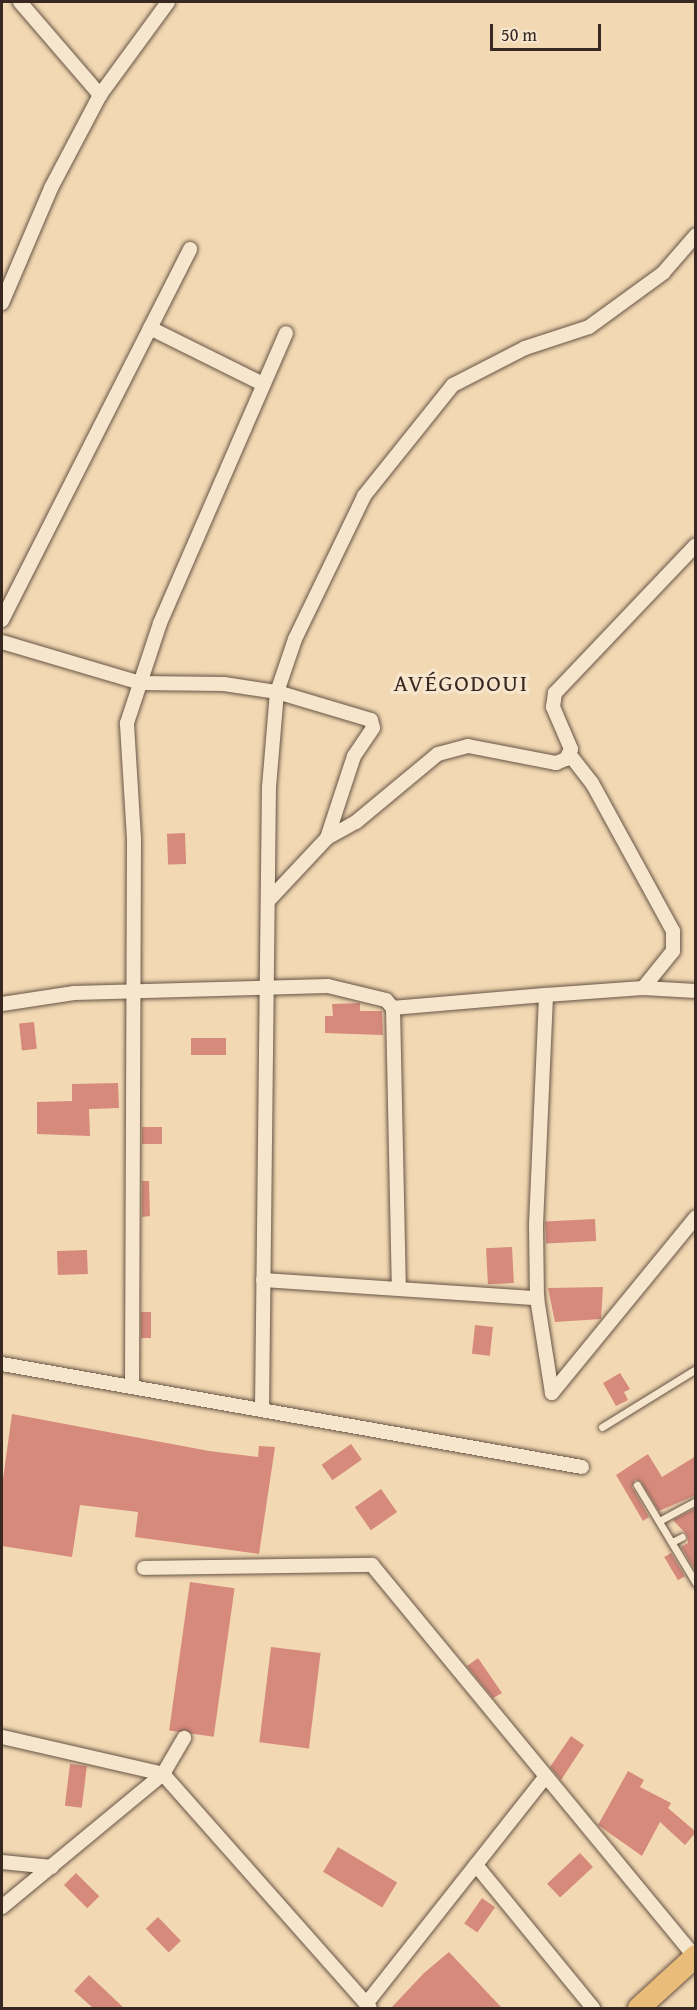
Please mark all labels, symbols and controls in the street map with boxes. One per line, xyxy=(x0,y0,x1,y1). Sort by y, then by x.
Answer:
scale bar xyxy=(493,12,604,50)
text: 50 m xyxy=(501,21,537,48)
district label: AVÉGODOUI xyxy=(393,669,529,697)

